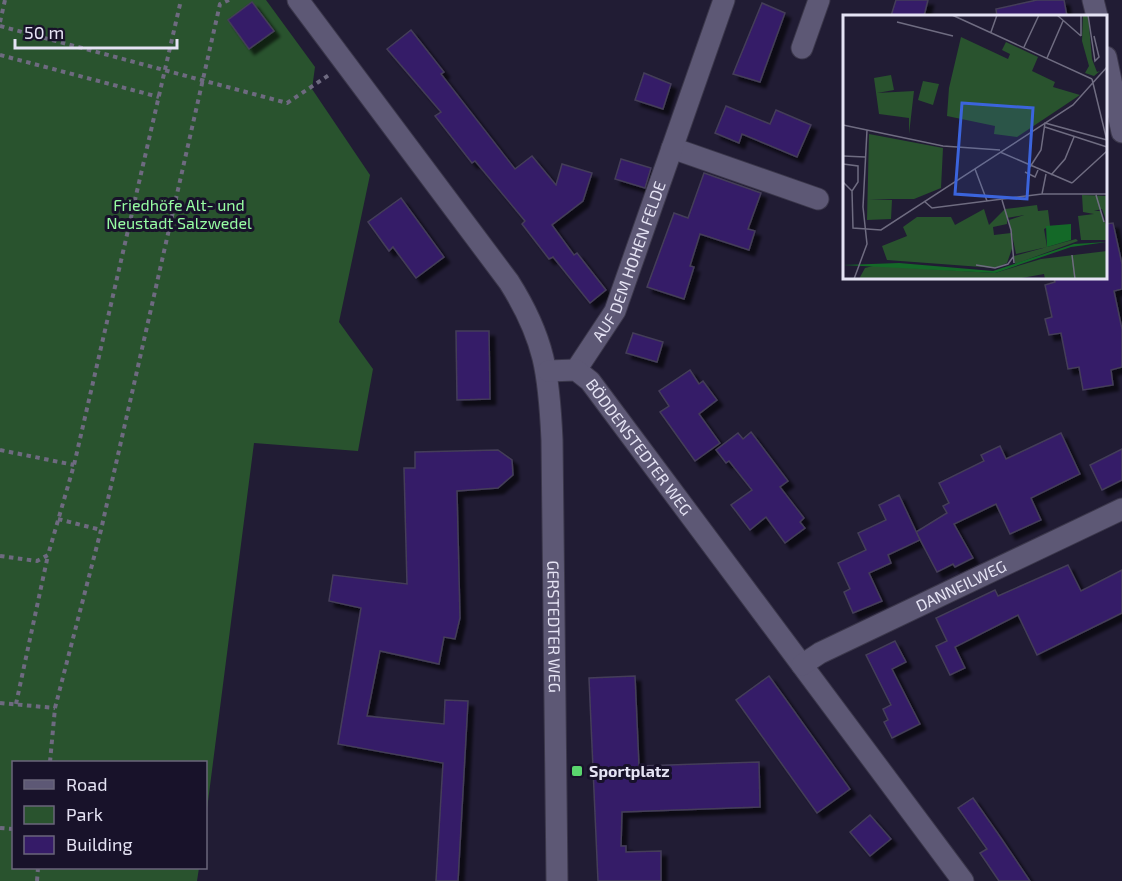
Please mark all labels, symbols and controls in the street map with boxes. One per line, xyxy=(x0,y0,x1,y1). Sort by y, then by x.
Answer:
scale bar xyxy=(15,12,177,50)
inset map xyxy=(843,15,1107,279)
text: 50 m xyxy=(24,21,64,43)
street label: AUF DEM HOHEN FELDE xyxy=(588,179,669,345)
park label: Friedhöfe Alt- und Neustadt Salzwedel xyxy=(106,195,252,232)
street label: BÖDDENSTEDTER WEG xyxy=(582,375,697,519)
street label: DANNEILWEG xyxy=(913,556,1009,615)
street label: GERSTEDTER WEG xyxy=(544,560,565,693)
legend xyxy=(12,761,207,869)
place label: Sportplatz xyxy=(589,761,670,780)
marker: Sportplatz xyxy=(570,764,584,778)
text: Road xyxy=(66,773,107,795)
text: Park xyxy=(66,803,103,825)
text: Building xyxy=(66,833,133,855)

